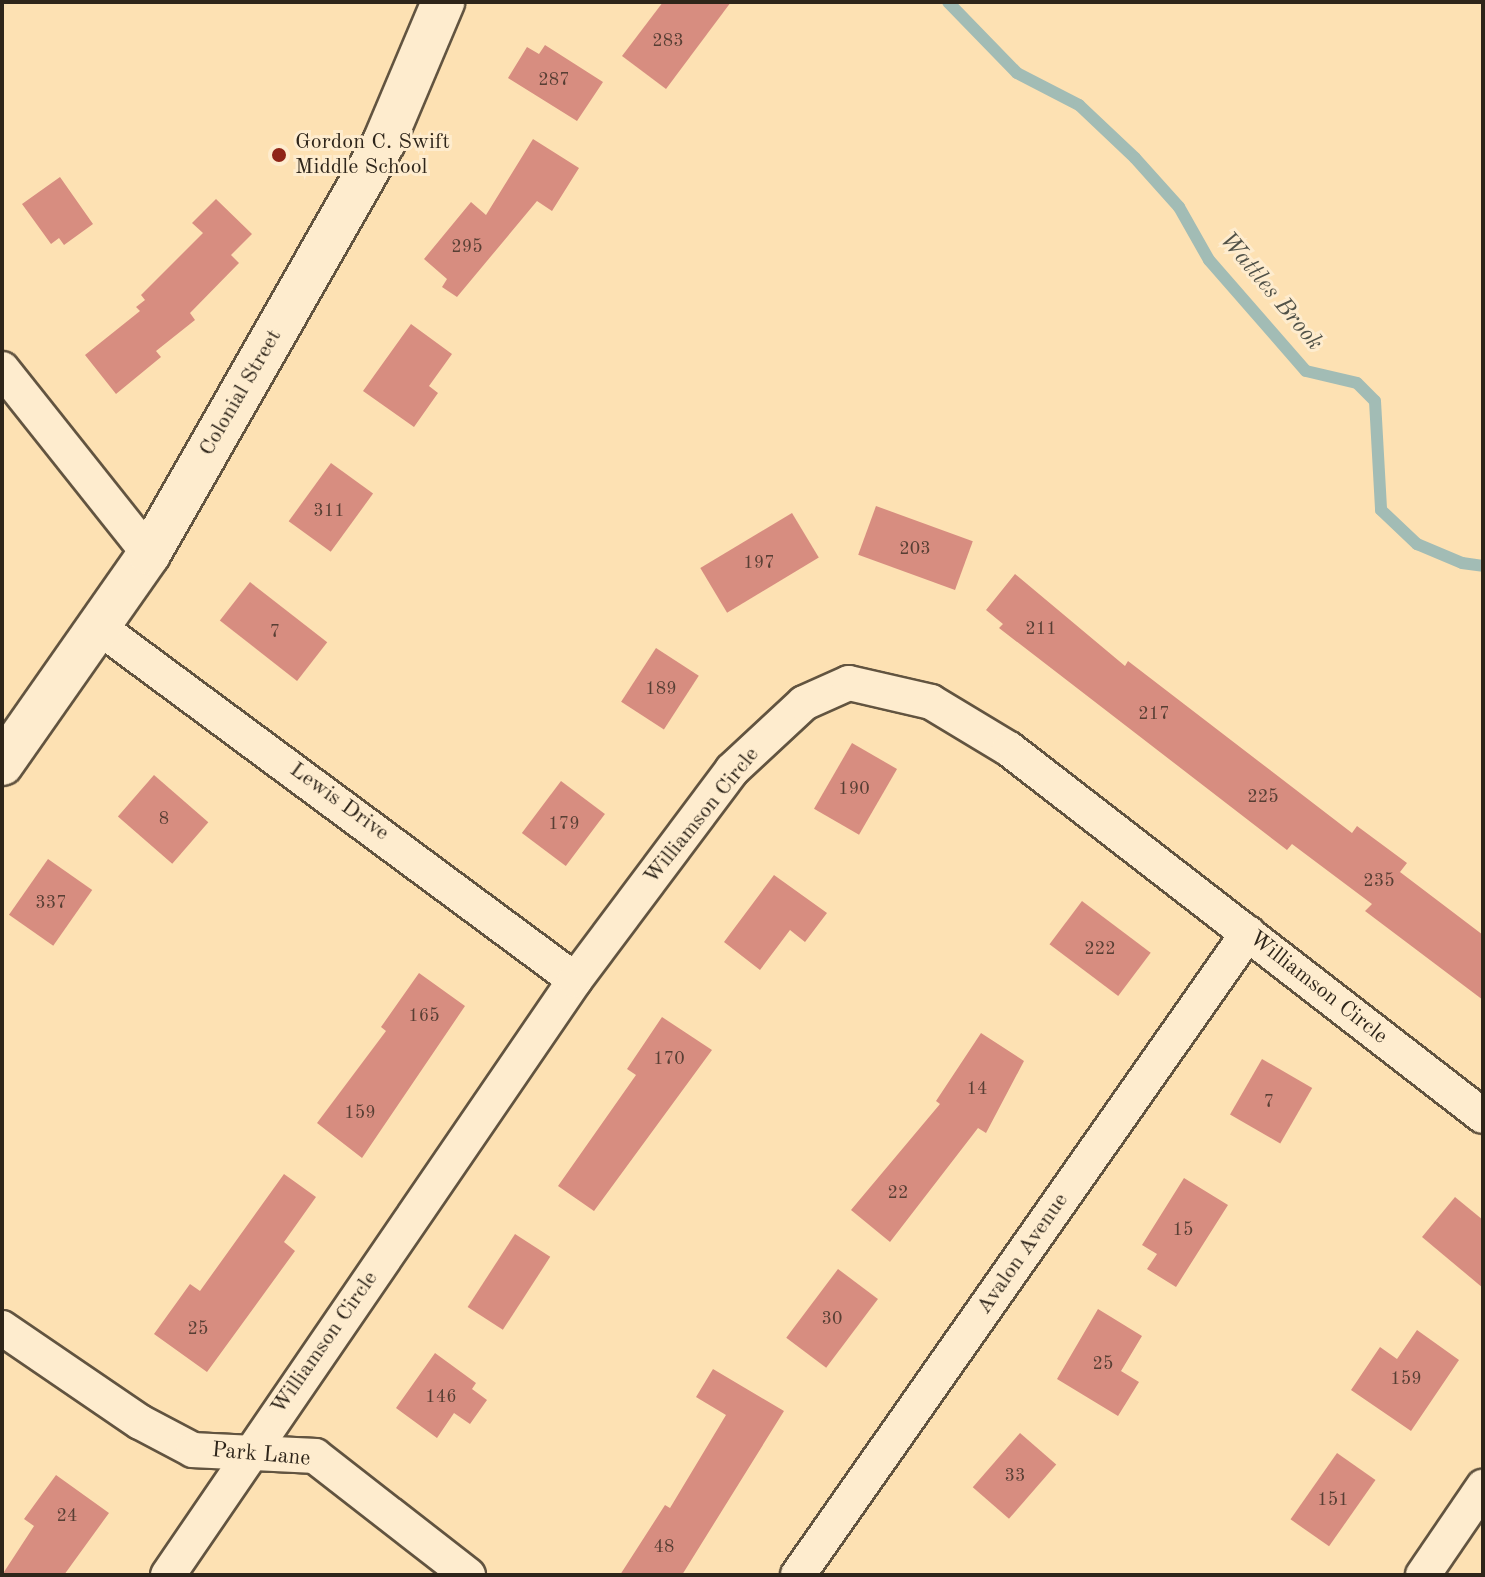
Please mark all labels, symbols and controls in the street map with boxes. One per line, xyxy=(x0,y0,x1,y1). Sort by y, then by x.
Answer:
house number: 283 xyxy=(652,30,684,52)
house number: 287 xyxy=(538,69,570,91)
place label: Gordon C. Swift Middle School xyxy=(295,129,450,180)
marker: Gordon C. Swift Middle School xyxy=(270,146,288,164)
water label: Wattles Brook xyxy=(1212,227,1328,357)
house number: 295 xyxy=(451,236,483,258)
street label: Colonial Street xyxy=(194,325,288,461)
house number: 311 xyxy=(313,500,345,522)
house number: 203 xyxy=(899,538,931,560)
house number: 197 xyxy=(743,552,775,574)
house number: 211 xyxy=(1025,618,1057,640)
house number: 7 xyxy=(270,621,280,643)
house number: 189 xyxy=(645,678,677,700)
house number: 217 xyxy=(1138,703,1170,725)
street label: Williamson Circle xyxy=(639,742,765,890)
street label: Lewis Drive xyxy=(284,757,394,847)
house number: 190 xyxy=(838,778,870,800)
house number: 225 xyxy=(1247,786,1279,808)
house number: 8 xyxy=(159,808,169,830)
house number: 179 xyxy=(548,813,580,835)
house number: 235 xyxy=(1363,870,1395,892)
house number: 337 xyxy=(35,892,67,914)
street label: Williamson Circle xyxy=(1243,926,1393,1050)
house number: 222 xyxy=(1084,938,1116,960)
house number: 165 xyxy=(408,1005,440,1027)
house number: 170 xyxy=(653,1048,685,1070)
house number: 14 xyxy=(967,1078,987,1100)
house number: 7 xyxy=(1264,1091,1274,1113)
house number: 159 xyxy=(344,1102,376,1124)
house number: 22 xyxy=(888,1182,908,1204)
street label: Avalon Avenue xyxy=(971,1188,1075,1320)
house number: 15 xyxy=(1173,1219,1193,1241)
street label: Williamson Circle xyxy=(266,1266,384,1420)
house number: 30 xyxy=(822,1308,842,1330)
house number: 25 xyxy=(188,1318,208,1340)
house number: 25 xyxy=(1093,1353,1113,1375)
house number: 159 xyxy=(1390,1368,1422,1390)
house number: 146 xyxy=(425,1386,457,1408)
street label: Park Lane xyxy=(210,1438,312,1472)
house number: 33 xyxy=(1005,1465,1025,1487)
house number: 151 xyxy=(1317,1489,1349,1511)
house number: 24 xyxy=(57,1505,77,1527)
house number: 48 xyxy=(654,1536,674,1558)

